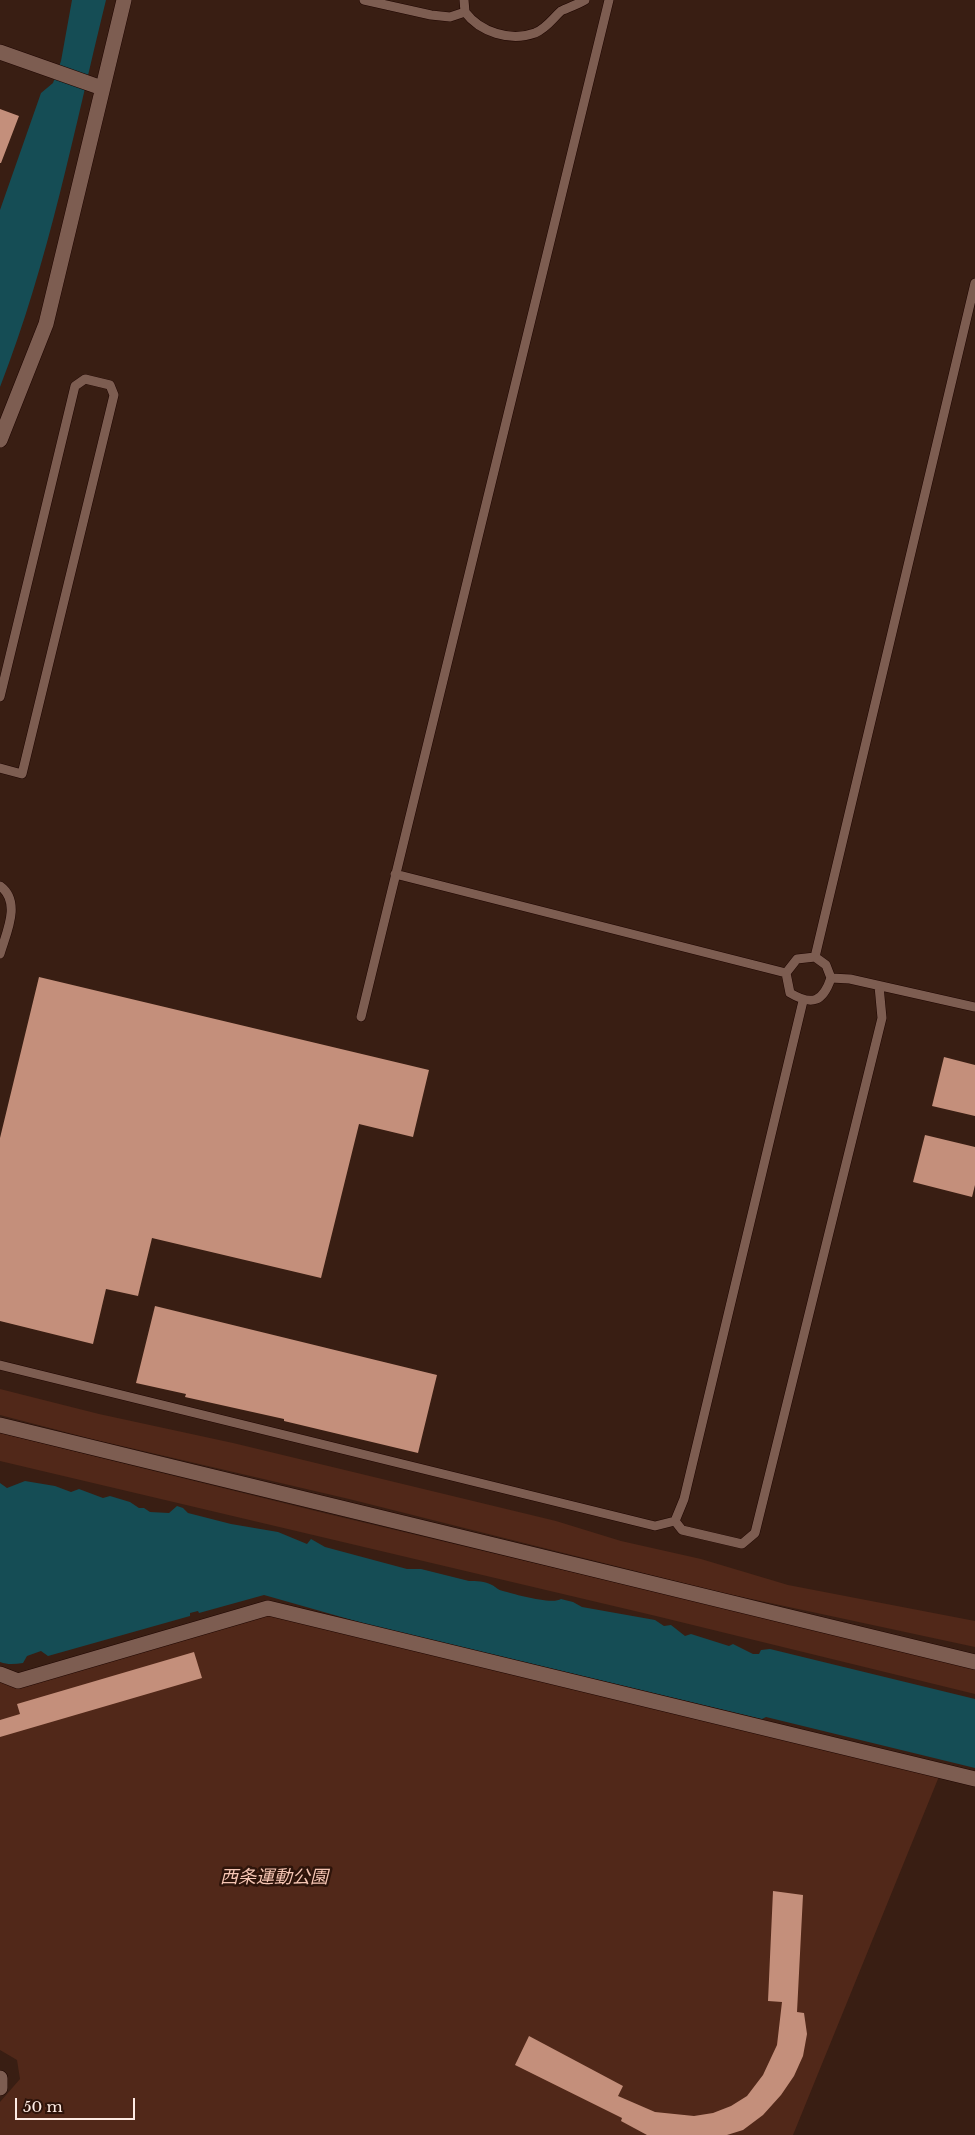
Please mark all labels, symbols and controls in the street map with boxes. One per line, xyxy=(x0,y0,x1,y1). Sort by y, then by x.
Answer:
park label: 西条運動公園 xyxy=(220,1867,328,1889)
scale bar xyxy=(18,2088,138,2120)
text: 50 m xyxy=(23,2097,63,2116)

